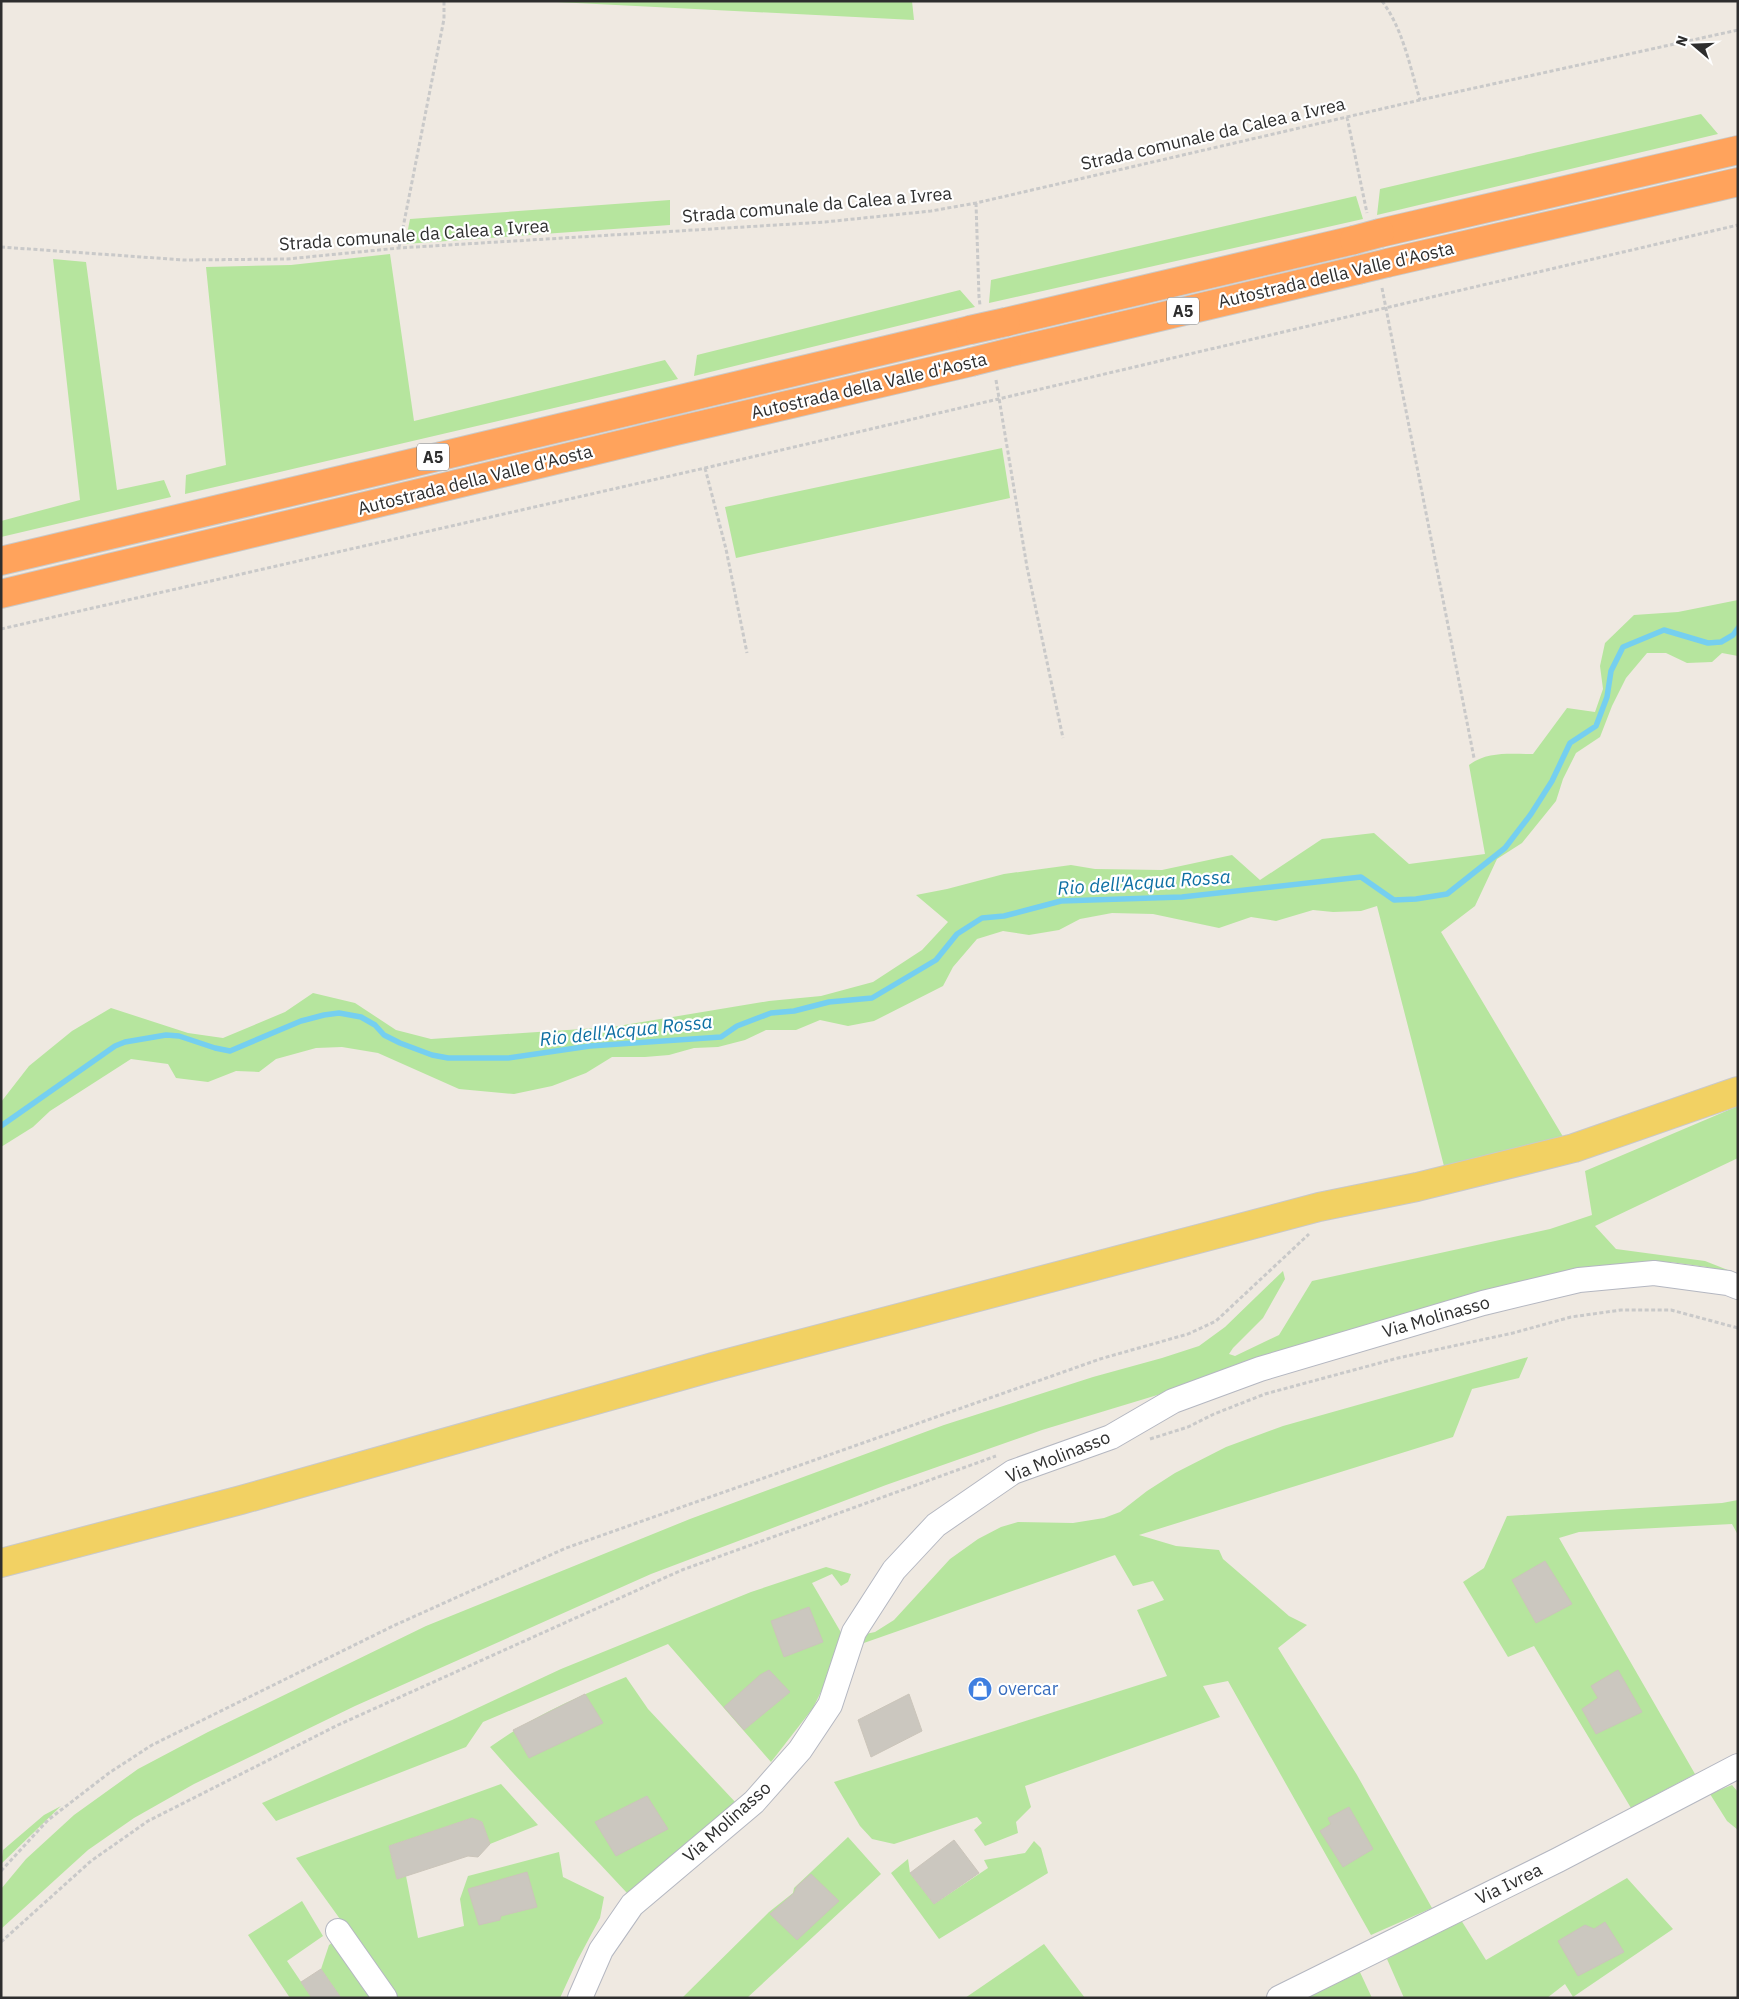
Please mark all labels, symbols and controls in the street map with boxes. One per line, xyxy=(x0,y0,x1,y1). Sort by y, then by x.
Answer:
north arrow xyxy=(1669,20,1719,70)
text: N xyxy=(1672,33,1692,48)
street label: Strada comunale da Calea a Ivrea xyxy=(1078,92,1348,175)
street label: Strada comunale da Calea a Ivrea xyxy=(681,181,953,228)
street label: Strada comunale da Calea a Ivrea xyxy=(278,214,550,255)
street label: Autostrada della Valle d'Aosta xyxy=(1216,236,1456,313)
road number: A5 xyxy=(1167,298,1199,324)
street label: Autostrada della Valle d'Aosta xyxy=(749,347,989,424)
street label: Autostrada della Valle d'Aosta xyxy=(355,439,595,520)
road number: A5 xyxy=(417,444,449,471)
water label: Rio dell'Acqua Rossa xyxy=(1056,864,1232,900)
water label: Rio dell'Acqua Rossa xyxy=(538,1009,714,1051)
street label: Via Molinasso xyxy=(1379,1290,1492,1343)
street label: Via Molinasso xyxy=(1002,1425,1113,1488)
shop icon: overcar xyxy=(967,1676,993,1702)
place label: overcar xyxy=(998,1677,1059,1700)
street label: Via Molinasso xyxy=(678,1776,776,1867)
street label: Via Ivrea xyxy=(1472,1857,1546,1910)

